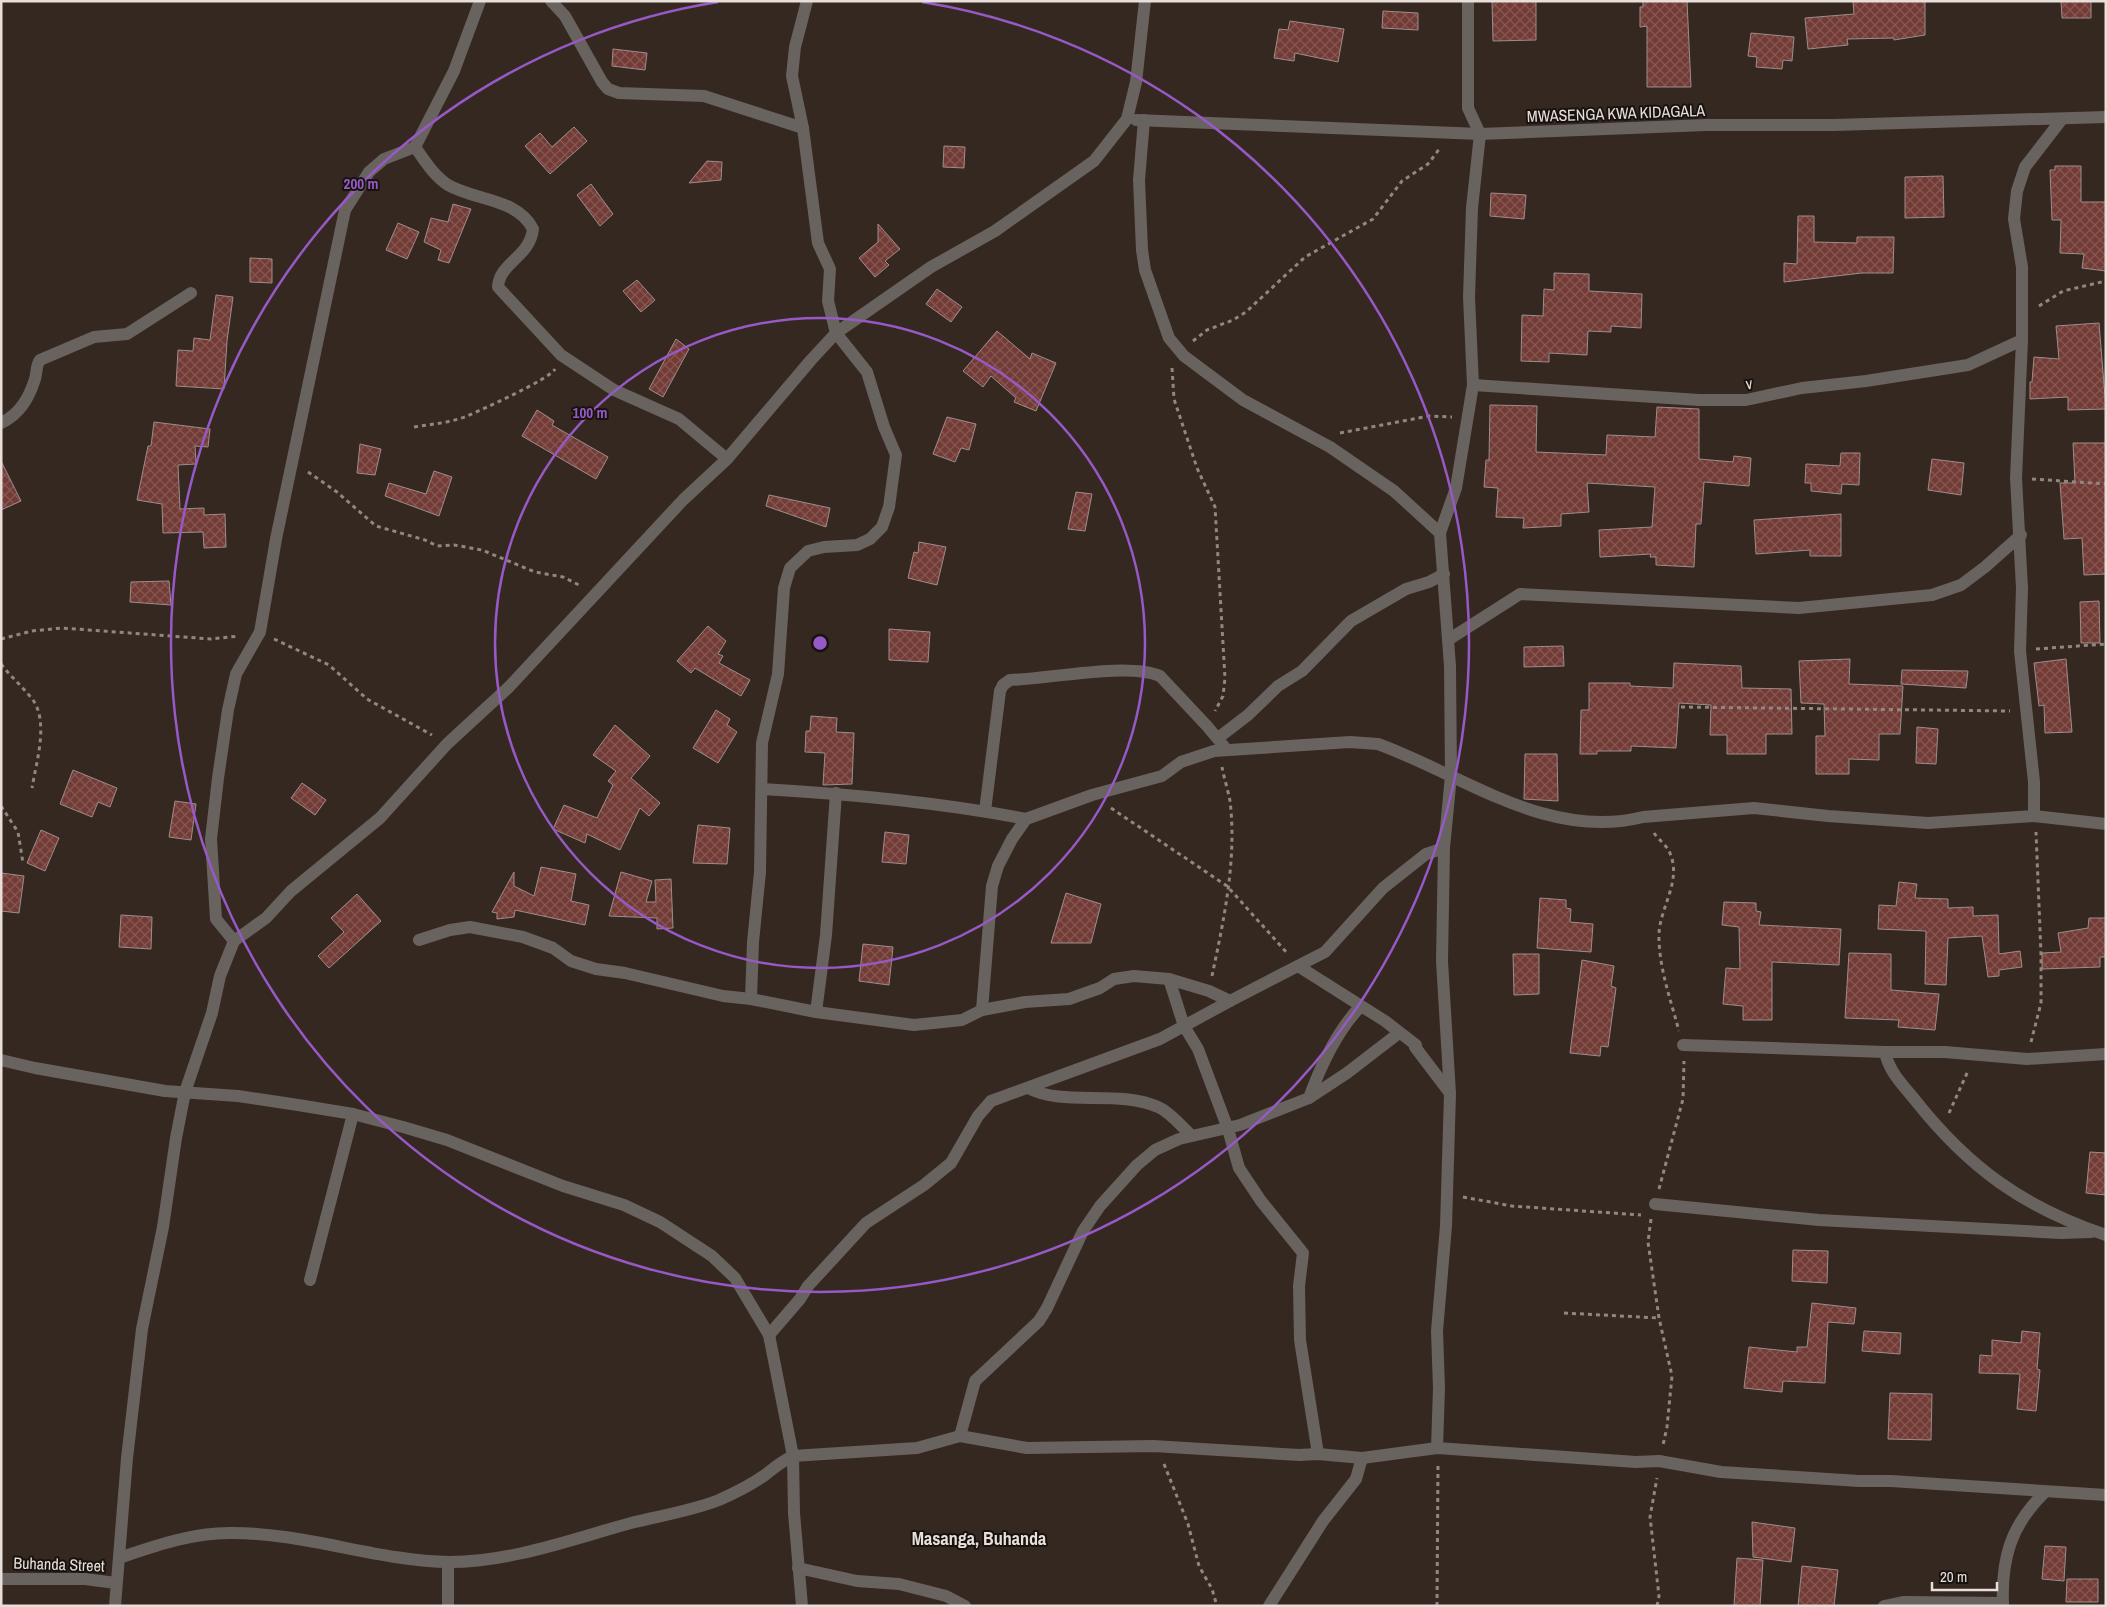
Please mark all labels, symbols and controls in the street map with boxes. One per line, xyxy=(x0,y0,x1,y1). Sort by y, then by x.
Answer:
street label: MWASENGA KWA KIDAGALA xyxy=(1526,99,1706,127)
text: 200 m xyxy=(344,173,378,194)
street label: v xyxy=(1744,372,1754,394)
text: 100 m xyxy=(573,402,607,423)
centre of rings xyxy=(811,634,829,652)
district label: Masanga, Buhanda xyxy=(912,1526,1047,1551)
street label: Buhanda Street xyxy=(13,1551,105,1577)
scale bar xyxy=(1932,1560,1997,1592)
text: 20 m xyxy=(1940,1566,1967,1587)

